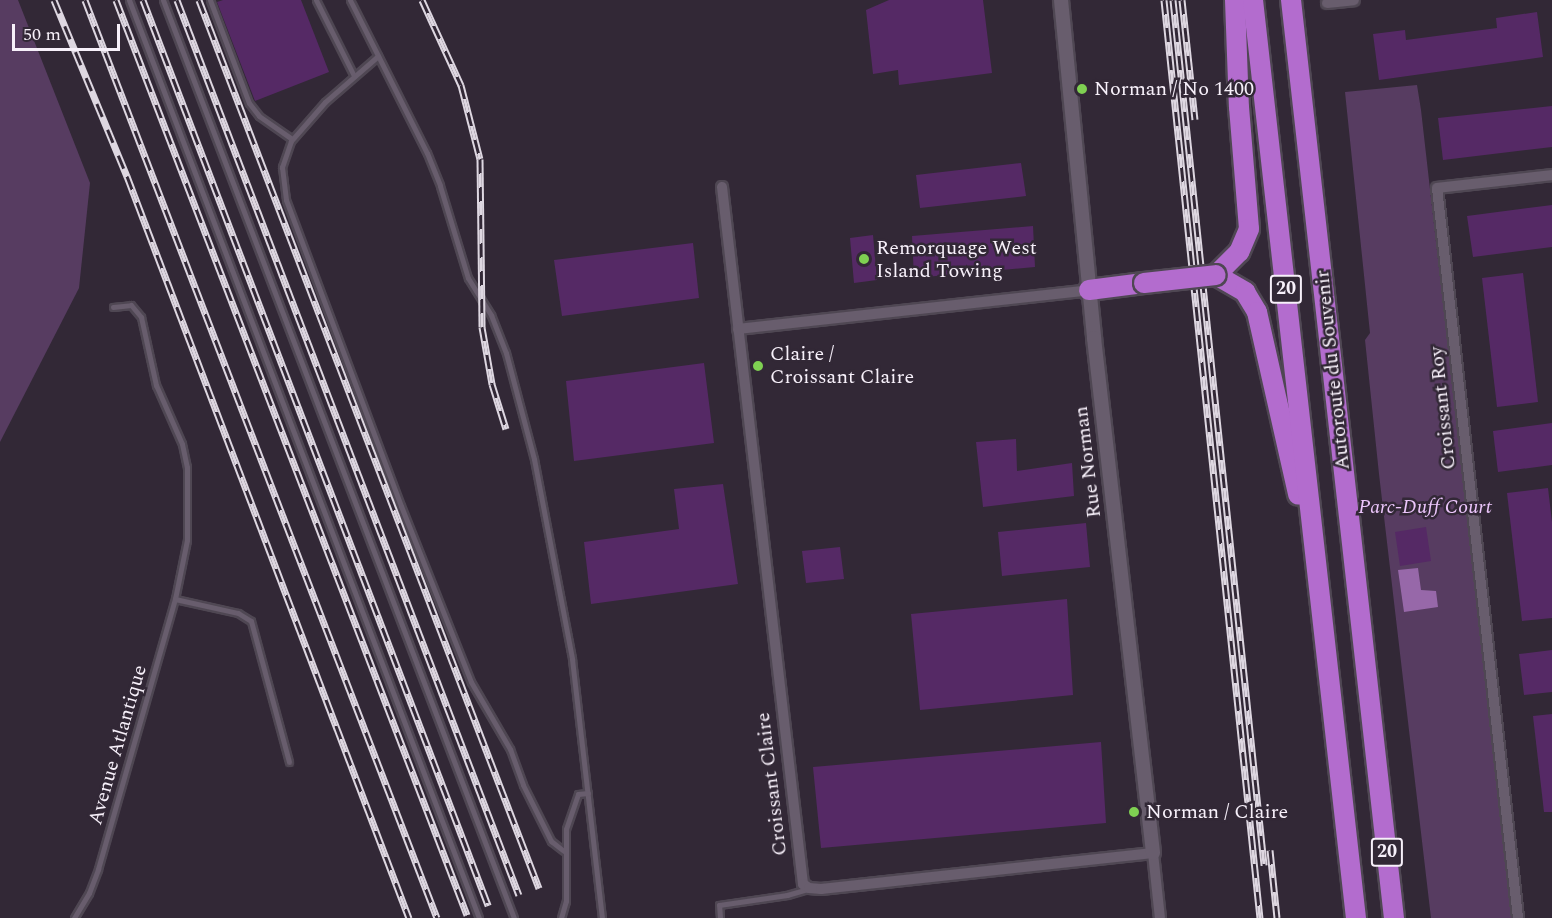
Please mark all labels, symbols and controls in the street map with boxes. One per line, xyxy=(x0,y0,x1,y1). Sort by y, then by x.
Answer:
scale bar xyxy=(15,12,123,50)
text: 50 m xyxy=(23,21,61,48)
place label: Norman / No 1400 xyxy=(1094,77,1254,101)
marker: Norman / No 1400 xyxy=(1075,82,1089,96)
place label: Remorquage West Island Towing xyxy=(876,236,1037,283)
marker: Remorquage West Island Towing xyxy=(857,252,871,266)
street label: Autoroute du Souvenir xyxy=(1311,269,1355,471)
road number: 20 xyxy=(1270,274,1302,304)
place label: Claire / Croissant Claire xyxy=(770,342,914,389)
street label: Croissant Roy xyxy=(1425,345,1461,471)
marker: Claire / Croissant Claire xyxy=(751,359,765,373)
street label: Rue Norman xyxy=(1069,405,1107,519)
park label: Parc-Duff Court xyxy=(1358,495,1492,519)
street label: Avenue Atlantique xyxy=(84,662,152,828)
street label: Croissant Claire xyxy=(751,711,793,857)
place label: Norman / Claire xyxy=(1146,800,1288,824)
marker: Norman / Claire xyxy=(1127,805,1141,819)
road number: 20 xyxy=(1370,837,1404,867)

